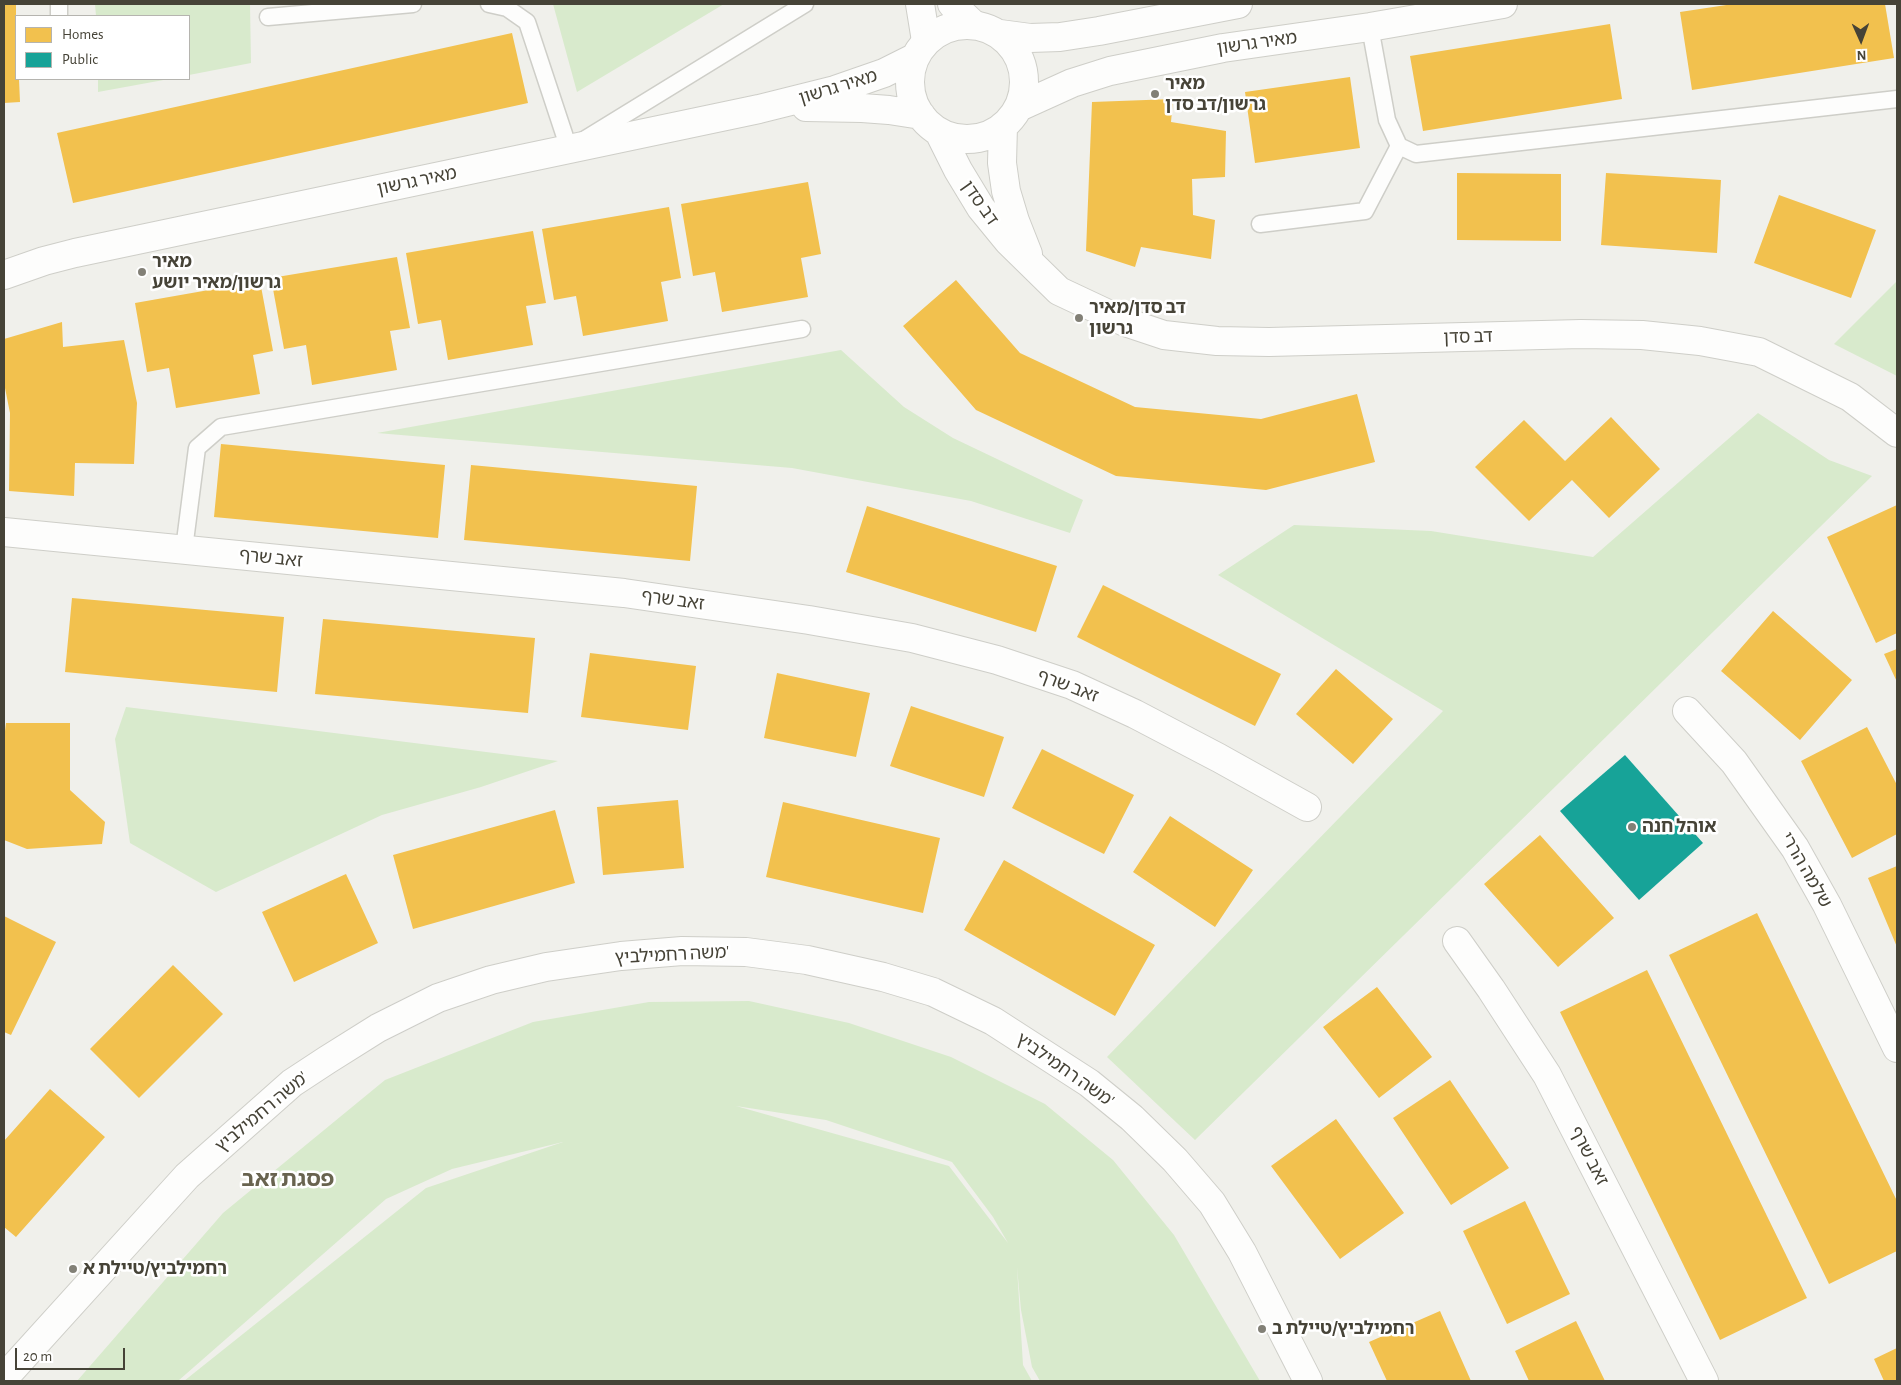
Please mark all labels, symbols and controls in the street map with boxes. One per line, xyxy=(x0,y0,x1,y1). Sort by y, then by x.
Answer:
legend xyxy=(15,15,190,80)
north arrow xyxy=(1836,15,1886,65)
text: Homes xyxy=(62,27,104,42)
street label: מאיר גרשון xyxy=(1215,27,1299,59)
text: N xyxy=(1856,48,1867,62)
text: Public xyxy=(62,52,98,67)
street label: מאיר גרשון xyxy=(796,65,880,109)
place label: מאיר גרשון/דב סדן xyxy=(1165,73,1266,116)
marker: מאיר גרשון/דב סדן xyxy=(1149,88,1161,100)
street label: מאיר גרשון xyxy=(375,162,459,200)
street label: דב סדן xyxy=(957,177,1003,229)
place label: מאיר גרשון/מאיר יושע xyxy=(152,251,281,294)
marker: מאיר גרשון/מאיר יושע xyxy=(136,266,148,278)
place label: דב סדן/מאיר גרשון xyxy=(1089,297,1186,340)
marker: דב סדן/מאיר גרשון xyxy=(1073,312,1085,324)
street label: דב סדן xyxy=(1443,325,1493,349)
street label: זאב שרף xyxy=(238,544,304,572)
street label: זאב שרף xyxy=(640,585,706,615)
street label: זאב שרף xyxy=(1034,665,1102,707)
place label: אוהל חנה xyxy=(1642,816,1716,838)
marker: אוהל חנה xyxy=(1626,821,1638,833)
street label: שלמה הררי xyxy=(1776,828,1836,912)
street label: משה רחמילביץ' xyxy=(614,941,730,969)
street label: משה רחמילביץ' xyxy=(1012,1028,1118,1112)
street label: משה רחמילביץ' xyxy=(211,1067,313,1157)
street label: זאב שרף xyxy=(1565,1123,1613,1189)
district label: פסגת זאב xyxy=(242,1166,334,1192)
place label: רחמילביץ/טיילת א xyxy=(83,1258,227,1280)
marker: רחמילביץ/טיילת א xyxy=(67,1263,79,1275)
place label: רחמילביץ/טיילת ב xyxy=(1272,1318,1415,1340)
marker: רחמילביץ/טיילת ב xyxy=(1256,1323,1268,1335)
scale bar xyxy=(18,1338,128,1370)
text: 20 m xyxy=(23,1349,52,1364)

